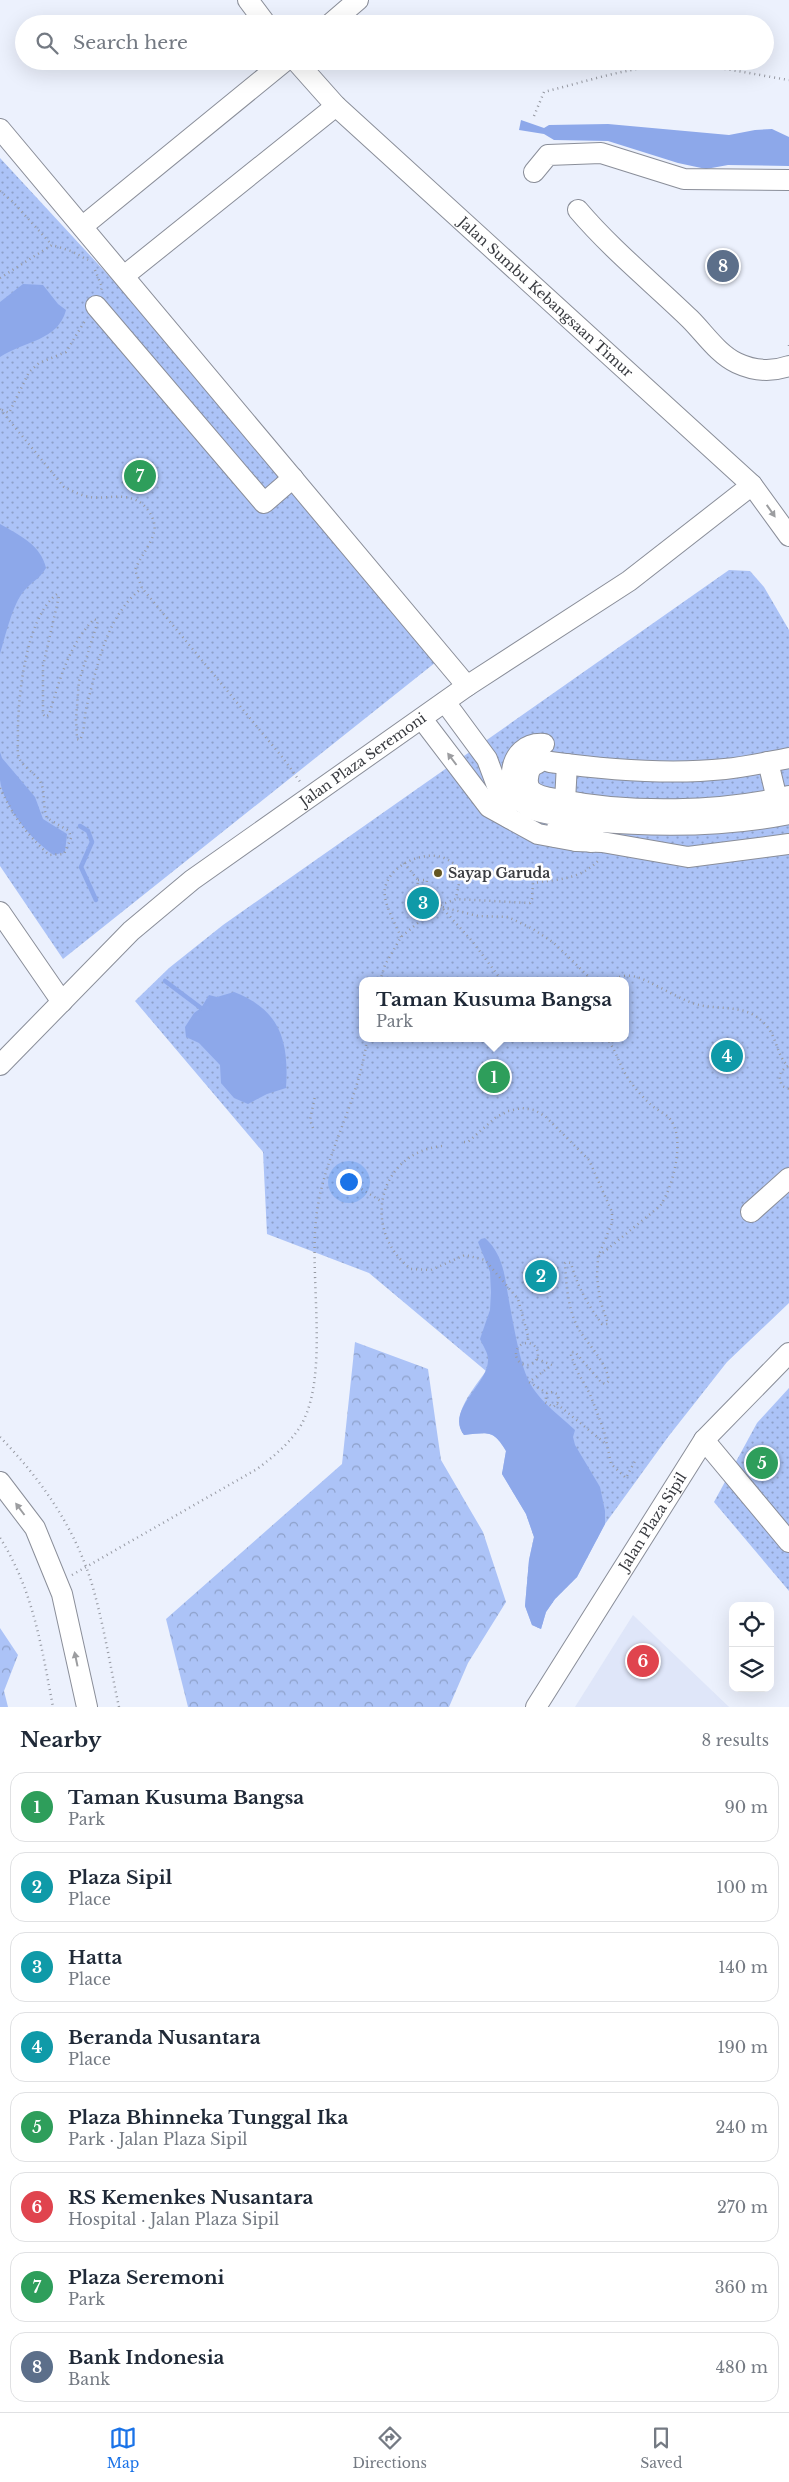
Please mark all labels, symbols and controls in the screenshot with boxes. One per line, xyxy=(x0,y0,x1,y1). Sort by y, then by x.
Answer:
search box xyxy=(15,15,774,70)
icon: search xyxy=(33,29,61,57)
text: Search here xyxy=(73,31,188,54)
street label: Jalan Sumbu Kebangsaan Timur xyxy=(453,212,637,382)
pin: 8 xyxy=(707,247,739,285)
pin: 7 xyxy=(124,457,156,495)
one-way arrow xyxy=(766,504,776,517)
street label: Jalan Plaza Seremoni xyxy=(295,709,430,811)
one-way arrow xyxy=(447,752,457,766)
place label: Sayap Garuda xyxy=(448,864,550,882)
marker: Sayap Garuda xyxy=(432,867,444,879)
pin: 3 xyxy=(407,884,439,922)
popup xyxy=(359,977,629,1042)
text: Taman Kusuma Bangsa xyxy=(376,988,612,1011)
text: Park xyxy=(376,1011,413,1031)
pin: 4 xyxy=(711,1037,743,1075)
pin: 1 xyxy=(478,1058,510,1096)
your location xyxy=(336,1169,362,1195)
pin: 2 xyxy=(525,1257,557,1295)
pin: 5 xyxy=(746,1444,778,1482)
street label: Jalan Plaza Sipil xyxy=(614,1469,691,1576)
one-way arrow xyxy=(15,1503,26,1516)
map controls xyxy=(729,1602,774,1692)
button: locate xyxy=(729,1602,774,1647)
pin: 6 xyxy=(627,1642,659,1680)
button: layers xyxy=(729,1647,774,1692)
one-way arrow xyxy=(72,1651,80,1667)
text: Nearby xyxy=(20,1727,101,1753)
text: 8 results xyxy=(702,1730,769,1750)
text: Taman Kusuma Bangsa xyxy=(68,1786,304,1809)
text: 1 xyxy=(34,1797,40,1817)
text: 90 m xyxy=(725,1797,768,1817)
text: Park xyxy=(68,1809,105,1829)
text: Plaza Sipil xyxy=(68,1866,172,1889)
text: 2 xyxy=(32,1877,42,1897)
text: 100 m xyxy=(716,1877,768,1897)
text: Place xyxy=(68,1889,111,1909)
text: Hatta xyxy=(68,1946,122,1969)
text: 3 xyxy=(32,1957,42,1977)
text: 140 m xyxy=(718,1957,768,1977)
text: Place xyxy=(68,1969,111,1989)
text: Beranda Nusantara xyxy=(68,2026,261,2049)
text: 4 xyxy=(32,2037,42,2057)
text: 190 m xyxy=(717,2037,768,2057)
text: Place xyxy=(68,2049,111,2069)
text: Plaza Bhinneka Tunggal Ika xyxy=(68,2106,348,2129)
text: 5 xyxy=(32,2117,42,2137)
text: 240 m xyxy=(716,2117,768,2137)
text: Park · Jalan Plaza Sipil xyxy=(68,2129,248,2149)
text: RS Kemenkes Nusantara xyxy=(68,2186,314,2209)
text: 6 xyxy=(32,2197,42,2217)
text: 270 m xyxy=(717,2197,768,2217)
text: Hospital · Jalan Plaza Sipil xyxy=(68,2209,279,2229)
text: Plaza Seremoni xyxy=(68,2266,224,2289)
text: 7 xyxy=(33,2277,41,2297)
text: 360 m xyxy=(715,2277,768,2297)
text: Park xyxy=(68,2289,105,2309)
text: Bank Indonesia xyxy=(68,2346,225,2369)
text: 8 xyxy=(32,2357,42,2377)
text: 480 m xyxy=(716,2357,768,2377)
text: Bank xyxy=(68,2369,110,2389)
tab: Map xyxy=(107,2424,139,2472)
tab: Directions xyxy=(352,2424,427,2472)
tab: Saved xyxy=(640,2424,682,2472)

